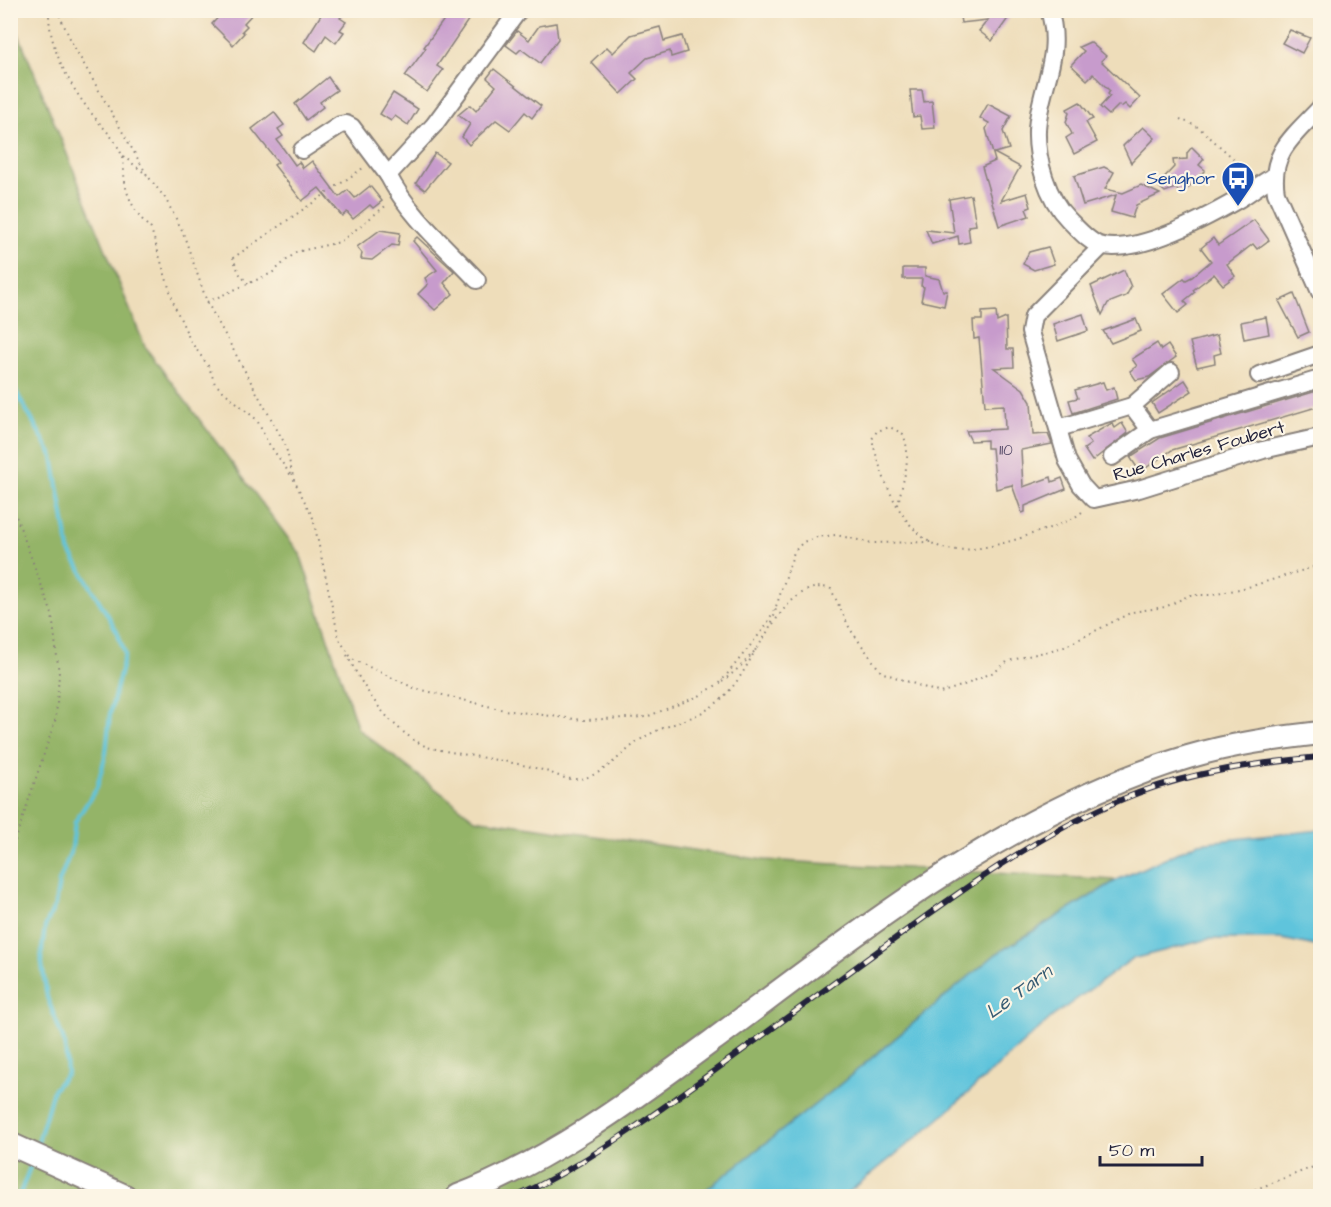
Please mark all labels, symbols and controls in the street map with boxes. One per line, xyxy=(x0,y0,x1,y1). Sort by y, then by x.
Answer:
bus stop icon: Senghor xyxy=(1220,160,1256,207)
place label: Senghor xyxy=(1146,166,1215,192)
street label: Rue Charles Foubert xyxy=(1110,414,1288,487)
house number: 110 xyxy=(999,440,1013,461)
water label: Le Tarn xyxy=(980,957,1060,1026)
scale bar xyxy=(1100,1129,1202,1167)
text: 50 m xyxy=(1109,1138,1154,1163)

